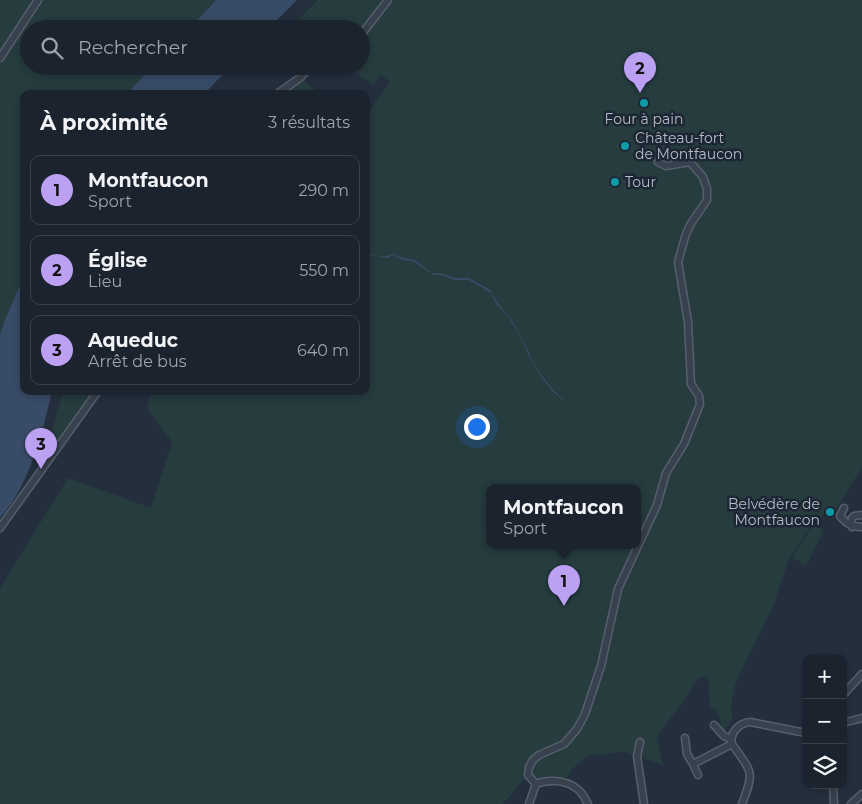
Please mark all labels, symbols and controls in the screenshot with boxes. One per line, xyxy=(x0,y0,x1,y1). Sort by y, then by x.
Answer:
search box xyxy=(20,20,370,75)
icon: search xyxy=(38,34,66,62)
text: Rechercher xyxy=(78,36,188,59)
pin: 2 xyxy=(624,52,656,93)
marker: Four à pain xyxy=(638,97,650,109)
text: À proximité xyxy=(40,110,168,135)
place label: Four à pain xyxy=(605,110,683,128)
text: 3 résultats xyxy=(268,113,350,132)
place label: Château-fort de Montfaucon xyxy=(635,129,742,163)
marker: Château-fort de Montfaucon xyxy=(619,140,631,152)
text: Montfaucon xyxy=(88,169,209,192)
place label: Tour xyxy=(625,173,656,191)
marker: Tour xyxy=(609,176,621,188)
text: 1 xyxy=(54,181,60,200)
text: 290 m xyxy=(298,181,349,200)
text: Sport xyxy=(88,192,132,211)
text: Église xyxy=(88,249,148,272)
text: 2 xyxy=(52,261,62,280)
text: 550 m xyxy=(299,261,349,280)
text: Lieu xyxy=(88,272,122,291)
text: Aqueduc xyxy=(88,329,178,352)
text: 3 xyxy=(52,341,62,360)
text: 640 m xyxy=(297,341,349,360)
text: Arrêt de bus xyxy=(88,352,186,371)
your location xyxy=(464,414,490,440)
pin: 3 xyxy=(25,428,57,469)
popup xyxy=(486,484,641,549)
place label: Belvédère de Montfaucon xyxy=(728,495,820,529)
text: Montfaucon xyxy=(503,496,624,519)
marker: Belvédère de Montfaucon xyxy=(824,506,836,518)
text: Sport xyxy=(503,519,547,538)
pin: 1 xyxy=(548,565,580,606)
map controls xyxy=(802,654,847,789)
button: + xyxy=(802,654,847,699)
button: − xyxy=(802,699,847,744)
button: layers xyxy=(802,744,847,789)

